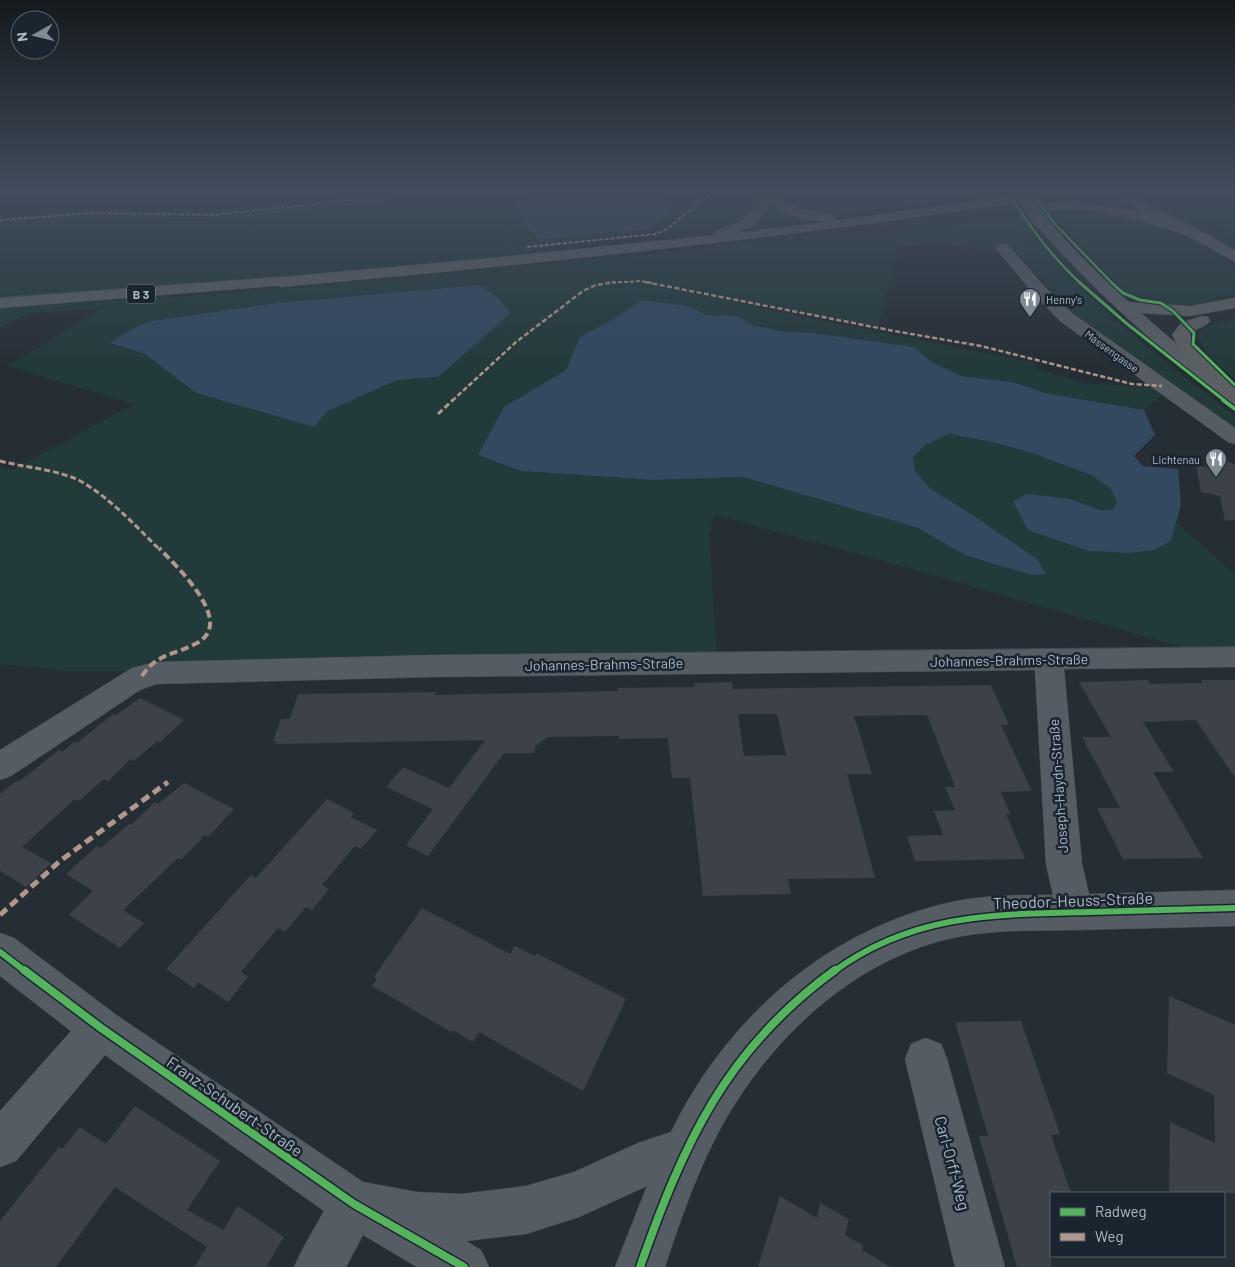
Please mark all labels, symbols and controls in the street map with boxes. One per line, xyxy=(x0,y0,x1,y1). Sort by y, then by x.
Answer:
north arrow xyxy=(10,10,60,60)
text: N xyxy=(13,31,31,43)
road number: B 3 xyxy=(127,284,155,304)
restaurant icon: Henny's xyxy=(1018,287,1042,318)
place label: Henny's xyxy=(1046,293,1082,306)
street label: Massengasse xyxy=(1082,327,1142,375)
restaurant icon: Lichtenau xyxy=(1204,447,1228,478)
place label: Lichtenau xyxy=(1152,453,1200,466)
street label: Johannes-Brahms-Straße xyxy=(930,650,1088,670)
street label: Johannes-Brahms-Straße xyxy=(525,654,683,674)
street label: Joseph-Haydn-Straße xyxy=(1045,718,1071,854)
street label: Theodor-Heuss-Straße xyxy=(993,888,1153,912)
street label: Franz-Schubert-Straße xyxy=(163,1052,307,1160)
street label: Carl-Orff-Weg xyxy=(931,1114,975,1212)
legend xyxy=(1050,1192,1225,1257)
text: Radweg xyxy=(1095,1202,1147,1220)
text: Weg xyxy=(1095,1227,1123,1245)

